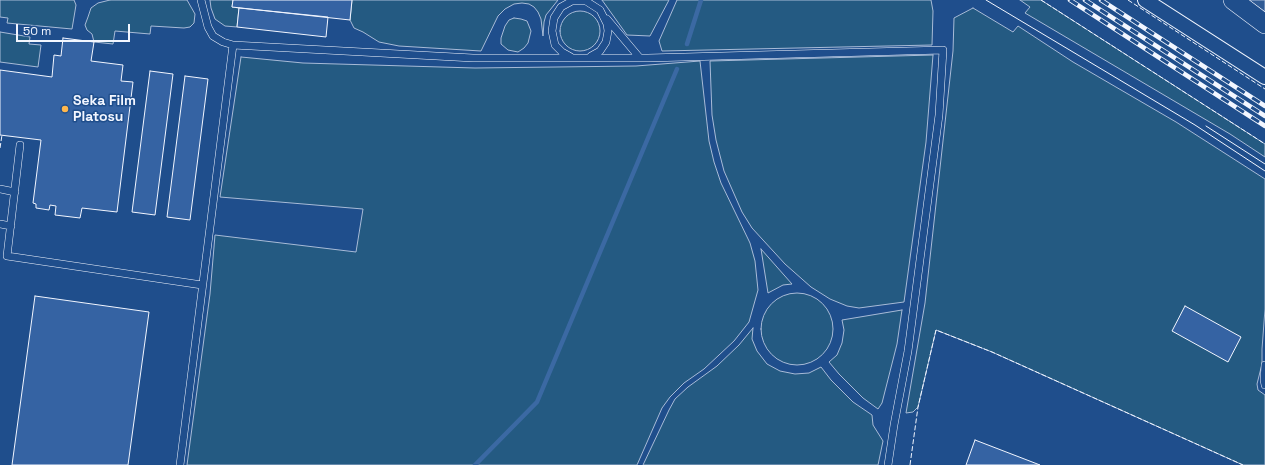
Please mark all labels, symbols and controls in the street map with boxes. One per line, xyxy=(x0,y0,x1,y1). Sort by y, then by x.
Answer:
scale bar xyxy=(18,16,132,42)
text: 50 m xyxy=(23,23,51,39)
place label: Seka Film Platosu xyxy=(73,93,136,126)
marker: Seka Film Platosu xyxy=(60,104,70,114)

